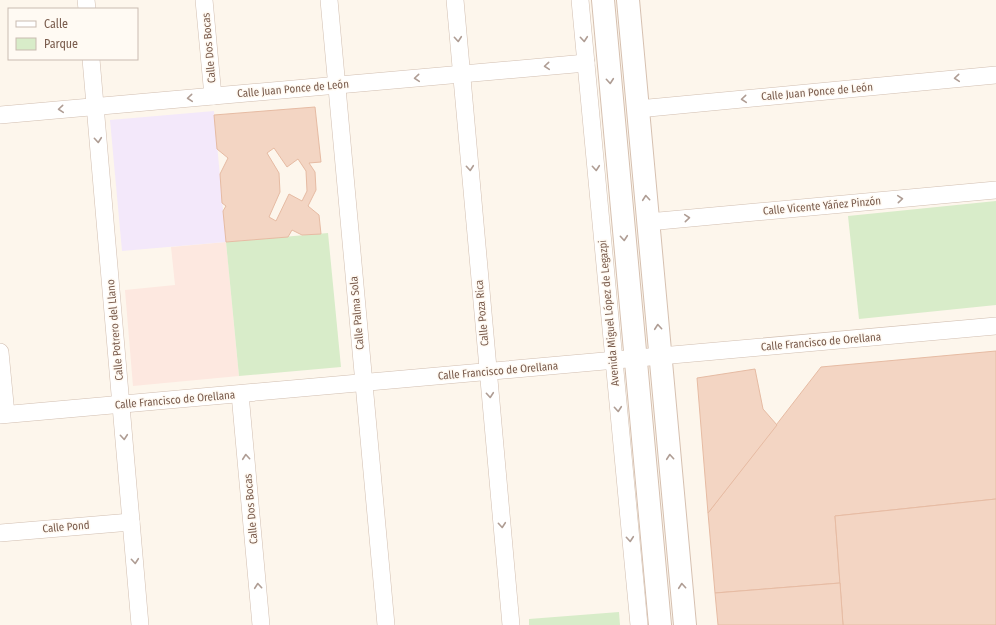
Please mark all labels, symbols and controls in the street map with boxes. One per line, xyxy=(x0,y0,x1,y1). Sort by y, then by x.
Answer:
legend xyxy=(8,8,138,60)
street label: Calle Dos Bocas xyxy=(199,12,219,84)
text: Calle xyxy=(44,17,68,31)
one-way arrow xyxy=(454,36,463,42)
one-way arrow xyxy=(579,36,588,42)
text: Parque xyxy=(44,37,78,51)
one-way arrow xyxy=(544,62,550,71)
one-way arrow xyxy=(414,73,420,82)
one-way arrow xyxy=(954,74,960,83)
street label: Calle Juan Ponce de León xyxy=(237,78,349,100)
one-way arrow xyxy=(606,78,615,84)
street label: Calle Juan Ponce de León xyxy=(761,81,873,103)
one-way arrow xyxy=(187,93,193,102)
one-way arrow xyxy=(741,94,747,103)
one-way arrow xyxy=(58,105,64,114)
one-way arrow xyxy=(94,137,103,143)
one-way arrow xyxy=(465,165,474,171)
one-way arrow xyxy=(591,165,600,171)
street label: Calle Vicente Yáñez Pinzón xyxy=(762,194,882,218)
one-way arrow xyxy=(897,194,903,203)
one-way arrow xyxy=(641,195,650,201)
one-way arrow xyxy=(684,214,690,223)
one-way arrow xyxy=(620,235,629,241)
street label: Avenida Miguel López de Legazpi xyxy=(596,239,622,387)
street label: Calle Palma Sola xyxy=(347,276,367,350)
street label: Calle Potrero del Llano xyxy=(104,279,126,381)
street label: Calle Poza Rica xyxy=(473,279,491,347)
one-way arrow xyxy=(653,324,662,330)
street label: Calle Francisco de Orellana xyxy=(760,330,882,354)
street label: Calle Francisco de Orellana xyxy=(437,359,559,383)
street label: Calle Francisco de Orellana xyxy=(114,388,236,412)
one-way arrow xyxy=(485,392,494,398)
one-way arrow xyxy=(614,406,623,412)
one-way arrow xyxy=(119,434,128,440)
one-way arrow xyxy=(241,454,250,460)
one-way arrow xyxy=(665,454,674,460)
street label: Calle Dos Bocas xyxy=(241,473,261,545)
street label: Calle Pond xyxy=(42,518,90,536)
one-way arrow xyxy=(497,522,506,528)
one-way arrow xyxy=(626,536,635,542)
one-way arrow xyxy=(130,558,139,564)
one-way arrow xyxy=(253,583,262,589)
one-way arrow xyxy=(677,583,686,589)

